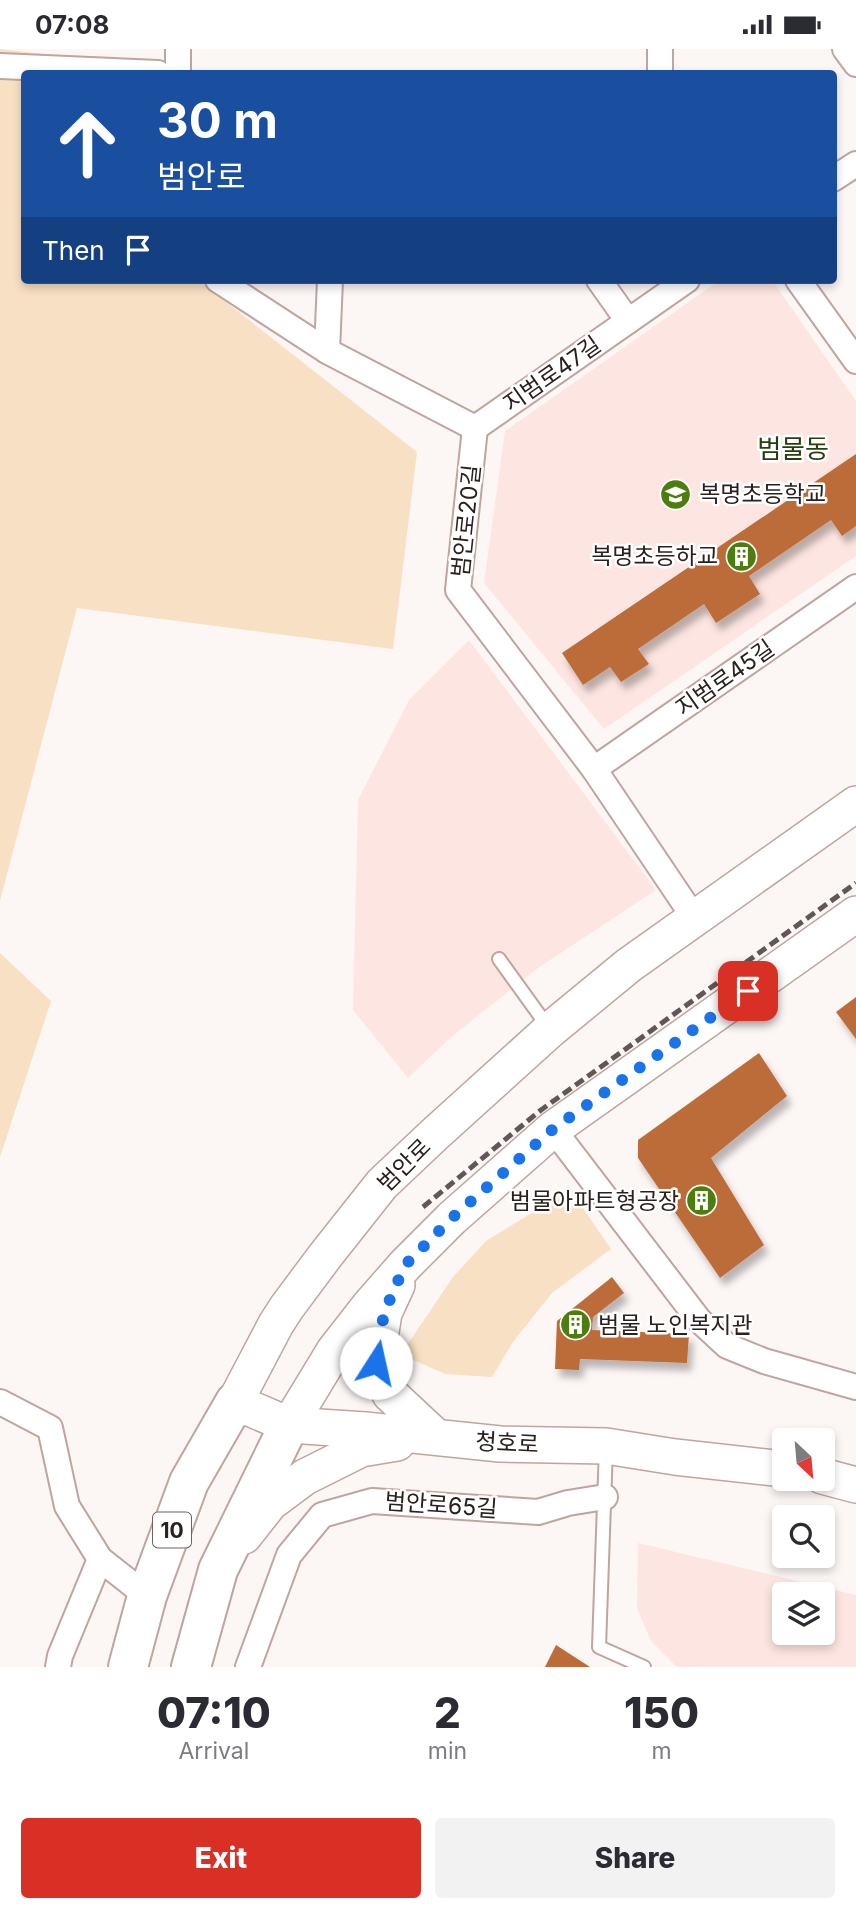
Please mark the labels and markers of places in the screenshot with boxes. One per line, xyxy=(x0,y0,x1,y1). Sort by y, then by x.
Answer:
school or university icon: 복명초등학교 xyxy=(659,477,693,511)
place label: 복명초등학교 xyxy=(699,480,826,508)
building icon: 복명초등하교 xyxy=(724,539,758,573)
place label: 복명초등하교 xyxy=(591,542,718,570)
pin xyxy=(718,961,778,1021)
building icon: 범물아파트형공장 xyxy=(685,1184,719,1218)
place label: 범물아파트형공장 xyxy=(510,1187,679,1215)
building icon: 범물 노인복지관 xyxy=(558,1308,592,1342)
place label: 범물 노인복지관 xyxy=(598,1311,753,1339)

